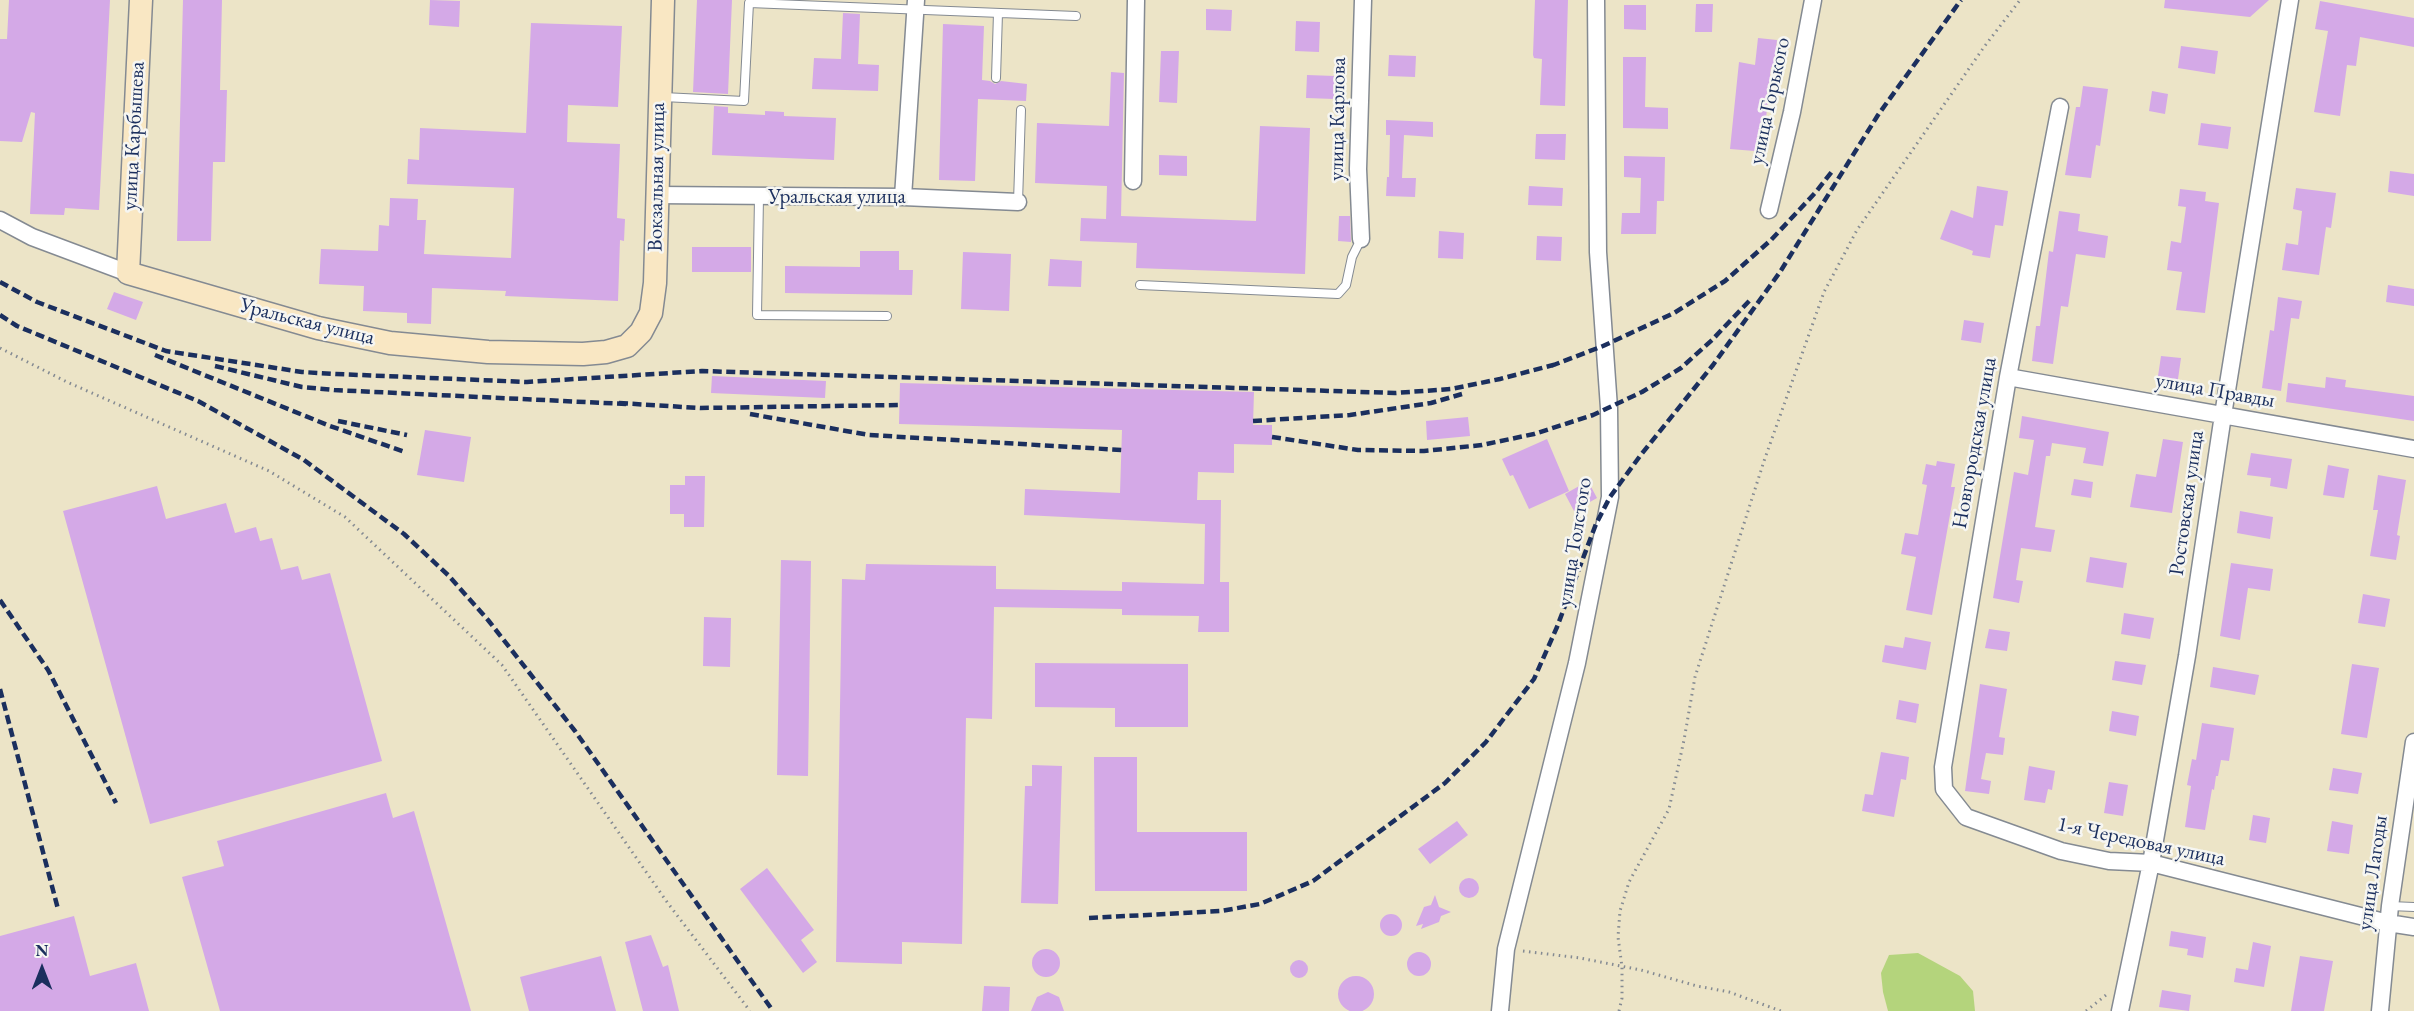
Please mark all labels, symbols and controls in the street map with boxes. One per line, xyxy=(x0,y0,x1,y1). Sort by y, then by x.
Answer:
street label: улица Горького xyxy=(1744,35,1796,167)
street label: улица Карлова xyxy=(1324,57,1352,181)
street label: улица Карбышева xyxy=(118,61,150,211)
street label: Вокзальная улица xyxy=(643,102,671,252)
street label: Уральская улица xyxy=(768,184,906,210)
street label: Уральская улица xyxy=(237,293,377,351)
street label: Новгородская улица xyxy=(1948,355,2002,531)
street label: улица Правды xyxy=(2153,368,2277,414)
street label: Ростовская улица xyxy=(2164,429,2210,577)
street label: улица Толстого xyxy=(1552,476,1598,608)
street label: 1-я Чередовая улица xyxy=(2055,812,2227,872)
street label: улица Лагоды xyxy=(2352,814,2394,932)
north arrow xyxy=(12,939,72,999)
text: N xyxy=(36,940,48,961)

